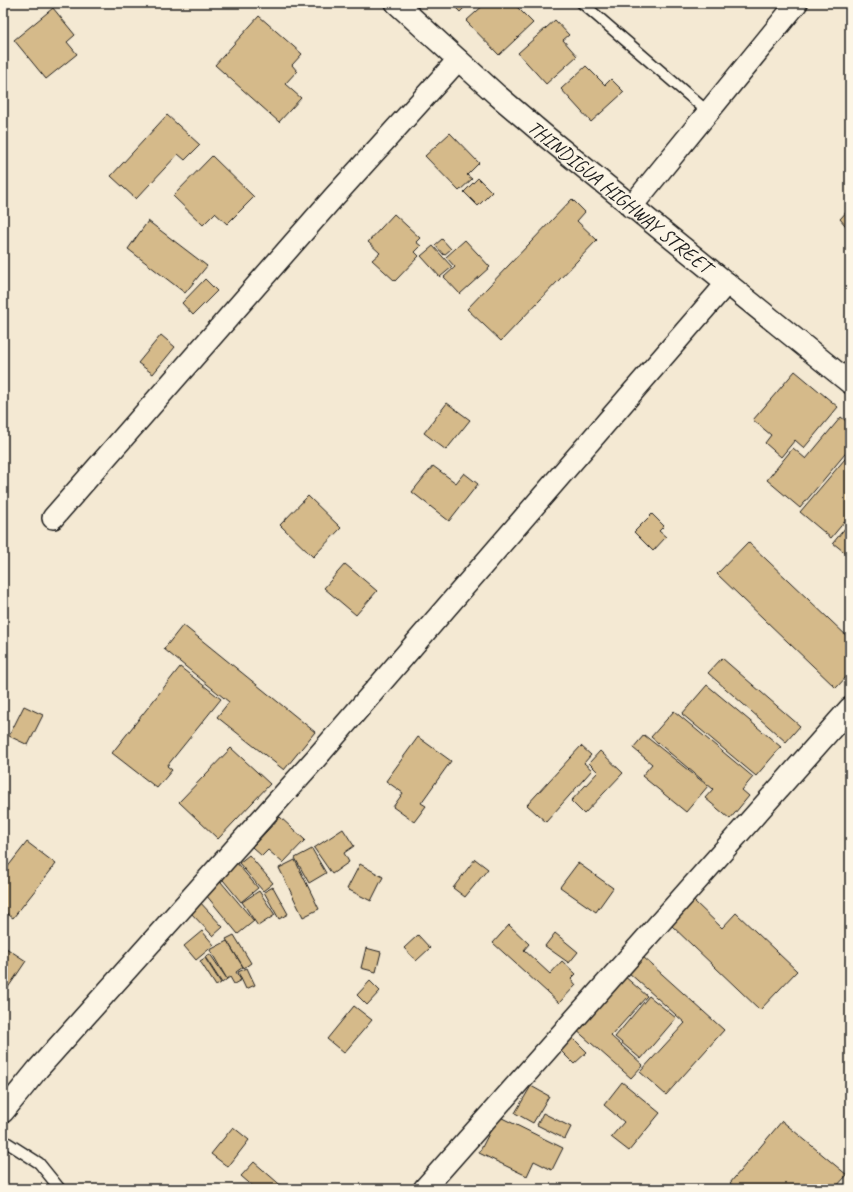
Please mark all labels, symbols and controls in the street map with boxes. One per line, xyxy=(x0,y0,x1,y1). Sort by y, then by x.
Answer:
street label: THINDIGUA HIGHWAY STREET xyxy=(523,115,720,282)

